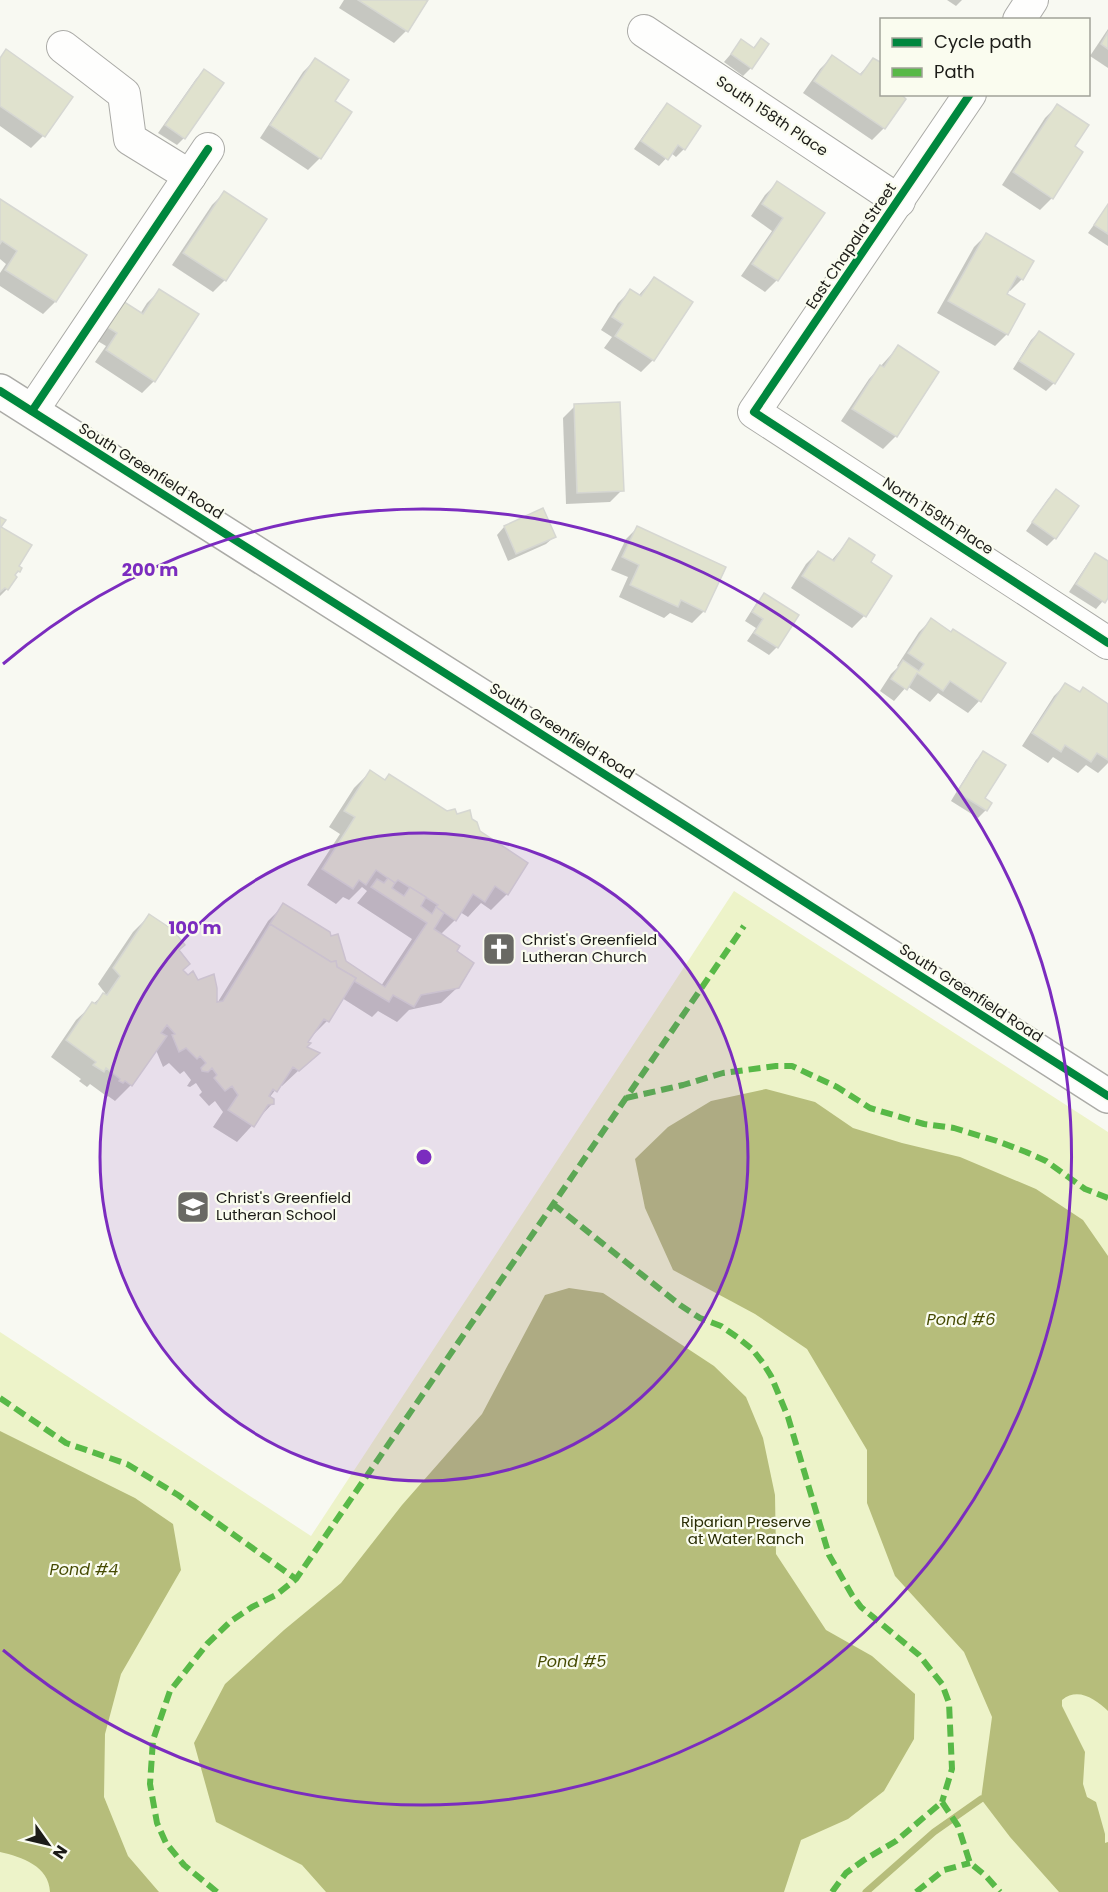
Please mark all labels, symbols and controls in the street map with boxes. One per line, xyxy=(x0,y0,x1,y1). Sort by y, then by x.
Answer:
legend xyxy=(880,18,1090,96)
text: Cycle path xyxy=(934,29,1032,54)
text: Path xyxy=(934,59,975,84)
street label: South 158th Place xyxy=(712,70,832,161)
street label: East Chapala Street xyxy=(800,178,901,313)
street label: South Greenfield Road xyxy=(75,417,228,524)
street label: North 159th Place xyxy=(879,472,998,559)
text: 200 m xyxy=(122,557,178,582)
street label: South Greenfield Road xyxy=(486,677,639,784)
text: 100 m xyxy=(168,915,222,940)
place label: Christ's Greenfield Lutheran Church xyxy=(522,929,657,967)
church icon: Christ's Greenfield Lutheran Church xyxy=(481,931,517,967)
street label: South Greenfield Road xyxy=(895,938,1047,1047)
centre of rings xyxy=(414,1147,434,1167)
place label: Christ's Greenfield Lutheran School xyxy=(216,1187,351,1225)
school or university icon: Christ's Greenfield Lutheran School xyxy=(175,1189,211,1225)
water label: Pond #6 xyxy=(927,1308,995,1331)
park label: Riparian Preserve at Water Ranch xyxy=(681,1511,811,1549)
water label: Pond #4 xyxy=(50,1558,118,1581)
water label: Pond #5 xyxy=(538,1650,606,1673)
north arrow xyxy=(18,1814,78,1874)
text: N xyxy=(47,1841,73,1864)

